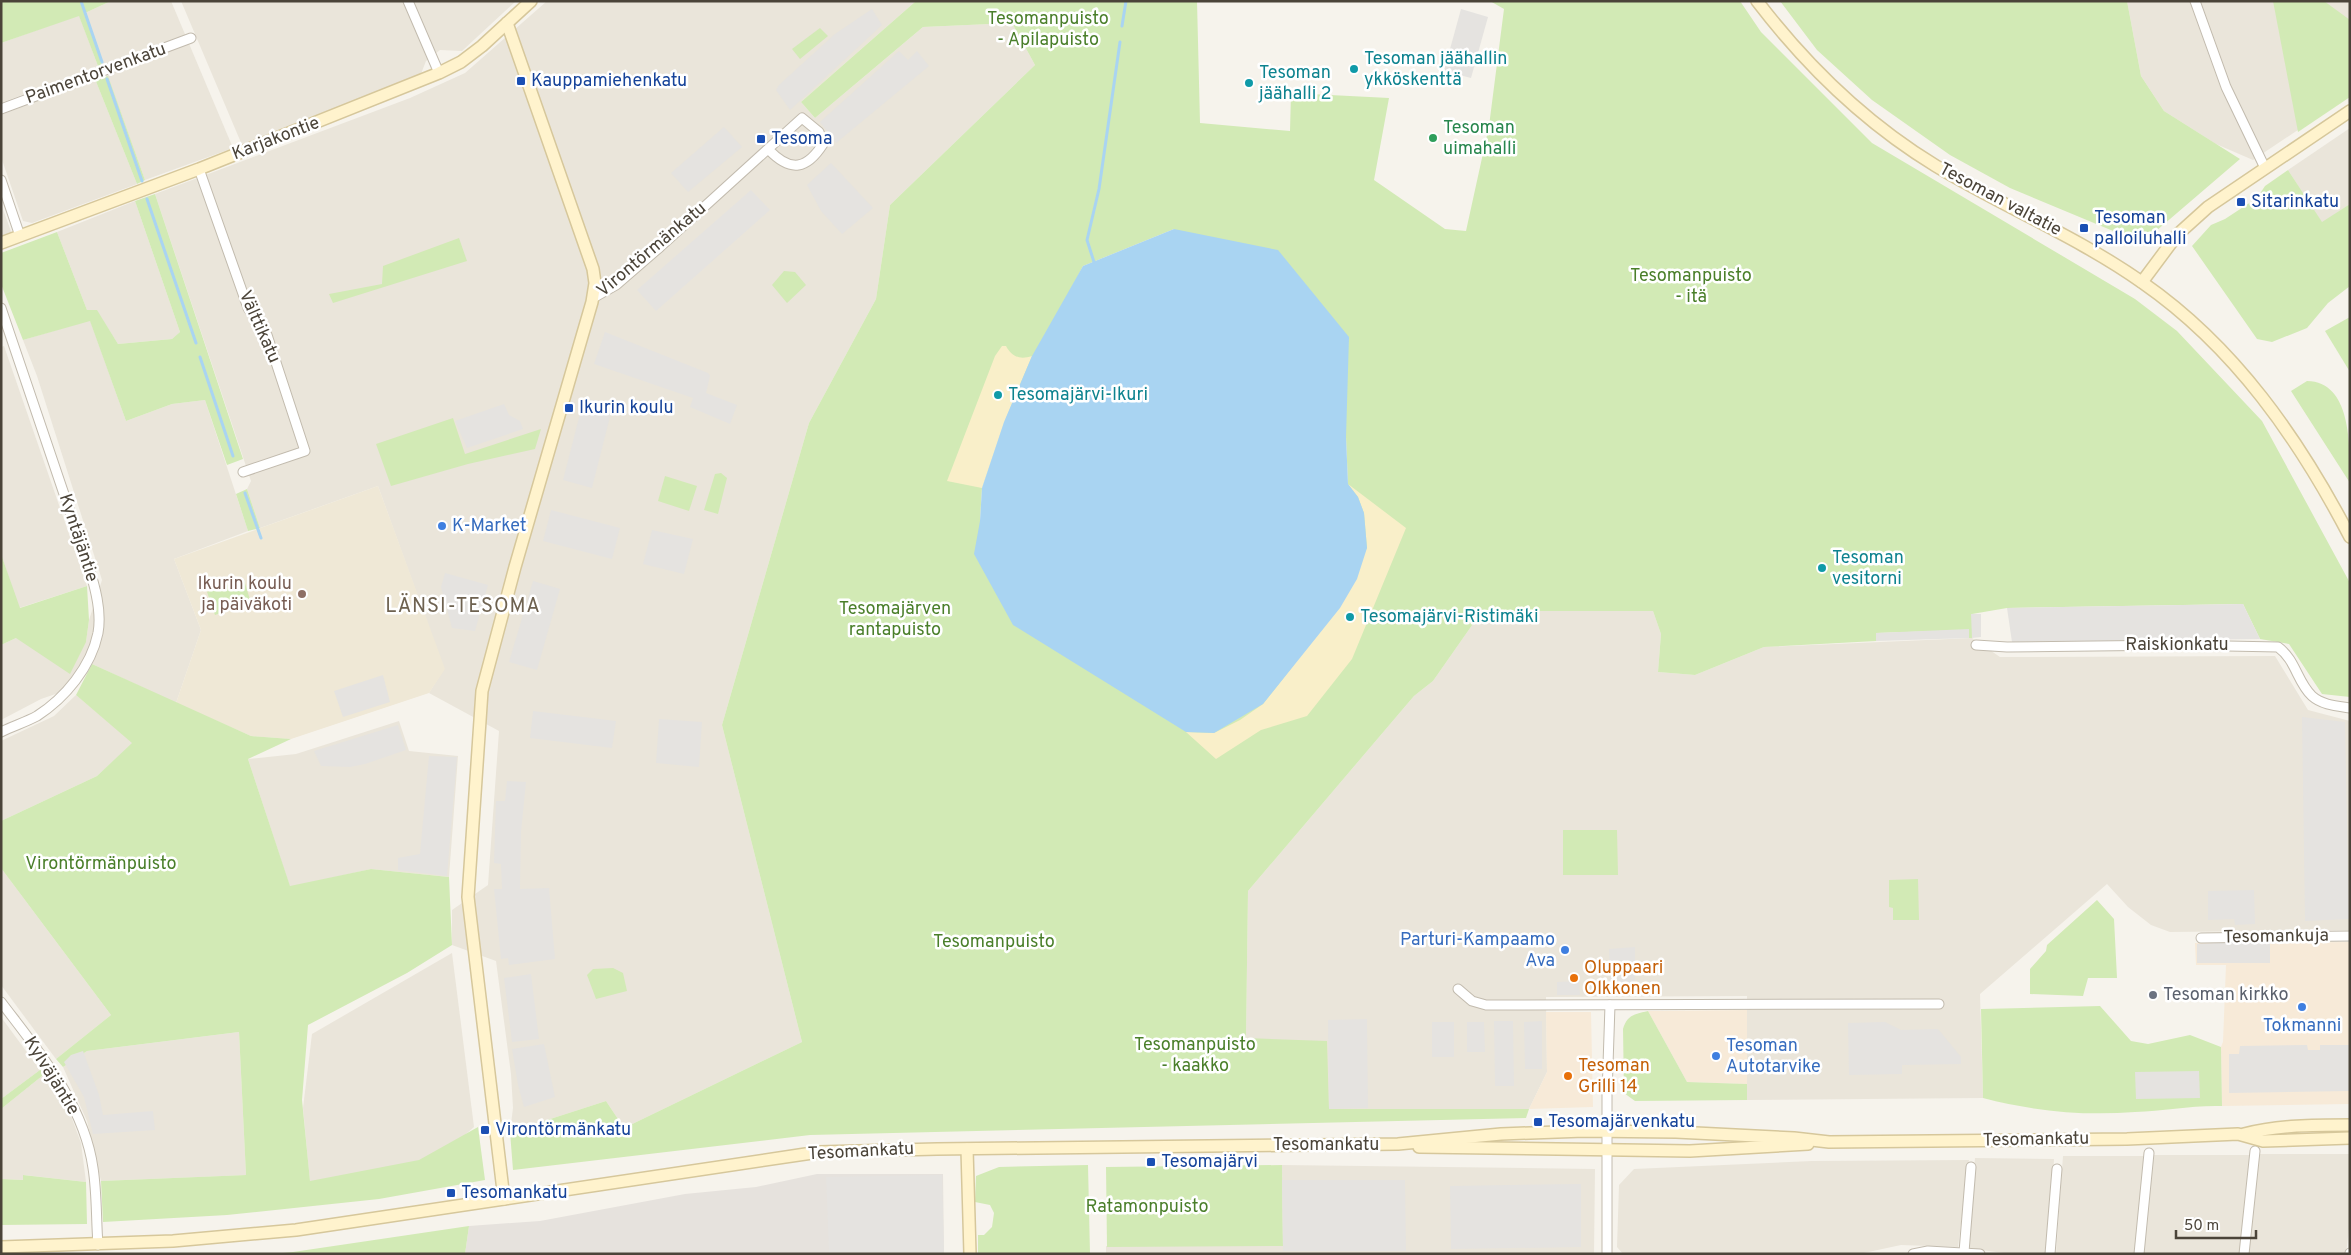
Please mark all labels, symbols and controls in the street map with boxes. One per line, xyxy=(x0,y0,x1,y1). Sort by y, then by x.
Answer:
park label: Tesomanpuisto - Apilapuisto xyxy=(987,8,1109,52)
street label: Paimentorvenkatu xyxy=(23,38,169,110)
place label: Tesoman jäähallin ykköskenttä xyxy=(1364,48,1507,92)
place label: Tesoman jäähalli 2 xyxy=(1258,62,1331,106)
marker: Tesoman jäähallin ykköskenttä xyxy=(1348,63,1360,75)
place label: Kauppamiehenkatu xyxy=(531,70,687,93)
marker: Kauppamiehenkatu xyxy=(515,75,527,87)
marker: Tesoman jäähalli 2 xyxy=(1243,77,1255,89)
street label: Karjakontie xyxy=(229,112,323,166)
place label: Tesoman uimahalli xyxy=(1443,117,1516,161)
place label: Tesoma xyxy=(771,128,832,151)
marker: Tesoman uimahalli xyxy=(1427,132,1439,144)
marker: Tesoma xyxy=(755,133,767,145)
street label: Tesoman valtatie xyxy=(1935,158,2065,242)
place label: Sitarinkatu xyxy=(2251,191,2339,214)
marker: Sitarinkatu xyxy=(2235,196,2247,208)
street label: Virontörmänkatu xyxy=(592,197,712,303)
place label: Tesoman palloiluhalli xyxy=(2094,207,2187,251)
marker: Tesoman palloiluhalli xyxy=(2078,222,2090,234)
park label: Tesomanpuisto - itä xyxy=(1630,265,1752,309)
street label: Välttikatu xyxy=(233,287,285,367)
place label: Tesomajärvi-Ikuri xyxy=(1008,384,1148,407)
marker: Tesomajärvi-Ikuri xyxy=(992,389,1004,401)
place label: Ikurin koulu xyxy=(579,397,674,420)
marker: Ikurin koulu xyxy=(563,402,575,414)
street label: Kyntäjäntie xyxy=(53,491,103,585)
place label: K-Market xyxy=(452,515,526,538)
marker: K-Market xyxy=(436,520,448,532)
place label: Tesoman vesitorni xyxy=(1832,547,1904,591)
marker: Tesoman vesitorni xyxy=(1816,562,1828,574)
place label: Ikurin koulu ja päiväkoti xyxy=(197,573,292,617)
marker: Ikurin koulu ja päiväkoti xyxy=(296,588,308,600)
district label: LÄNSI-TESOMA xyxy=(385,593,541,620)
park label: Tesomajärven rantapuisto xyxy=(839,598,951,642)
place label: Tesomajärvi-Ristimäki xyxy=(1360,606,1539,629)
marker: Tesomajärvi-Ristimäki xyxy=(1344,611,1356,623)
street label: Raiskionkatu xyxy=(2125,634,2229,657)
park label: Virontörmänpuisto xyxy=(25,853,177,876)
street label: Tesomankuja xyxy=(2223,925,2329,949)
place label: Parturi-Kampaamo Ava xyxy=(1400,929,1555,973)
park label: Tesomanpuisto xyxy=(933,931,1055,954)
marker: Parturi-Kampaamo Ava xyxy=(1559,944,1571,956)
place label: Oluppaari Olkkonen xyxy=(1584,957,1663,1001)
marker: Oluppaari Olkkonen xyxy=(1568,972,1580,984)
place label: Tesoman kirkko xyxy=(2163,984,2289,1007)
marker: Tesoman kirkko xyxy=(2147,989,2159,1001)
marker: Tokmanni xyxy=(2296,1001,2308,1013)
place label: Tokmanni xyxy=(2263,1015,2341,1038)
street label: Kylväjäntie xyxy=(18,1032,84,1120)
park label: Tesomanpuisto - kaakko xyxy=(1134,1034,1256,1078)
place label: Tesoman Autotarvike xyxy=(1726,1035,1821,1079)
marker: Tesoman Autotarvike xyxy=(1710,1050,1722,1062)
place label: Tesoman Grilli 14 xyxy=(1578,1055,1650,1099)
marker: Tesoman Grilli 14 xyxy=(1562,1070,1574,1082)
place label: Tesomajärvenkatu xyxy=(1548,1111,1695,1134)
marker: Tesomajärvenkatu xyxy=(1532,1116,1544,1128)
place label: Virontörmänkatu xyxy=(495,1119,631,1142)
marker: Virontörmänkatu xyxy=(479,1124,491,1136)
street label: Tesomankatu xyxy=(1983,1128,2089,1152)
street label: Tesomankatu xyxy=(1273,1134,1379,1157)
street label: Tesomankatu xyxy=(807,1138,915,1166)
place label: Tesomajärvi xyxy=(1161,1151,1258,1174)
marker: Tesomajärvi xyxy=(1145,1156,1157,1168)
place label: Tesomankatu xyxy=(461,1182,568,1205)
marker: Tesomankatu xyxy=(445,1187,457,1199)
park label: Ratamonpuisto xyxy=(1086,1196,1208,1219)
scale bar xyxy=(2176,1208,2256,1240)
text: 50 m xyxy=(2184,1217,2219,1236)

